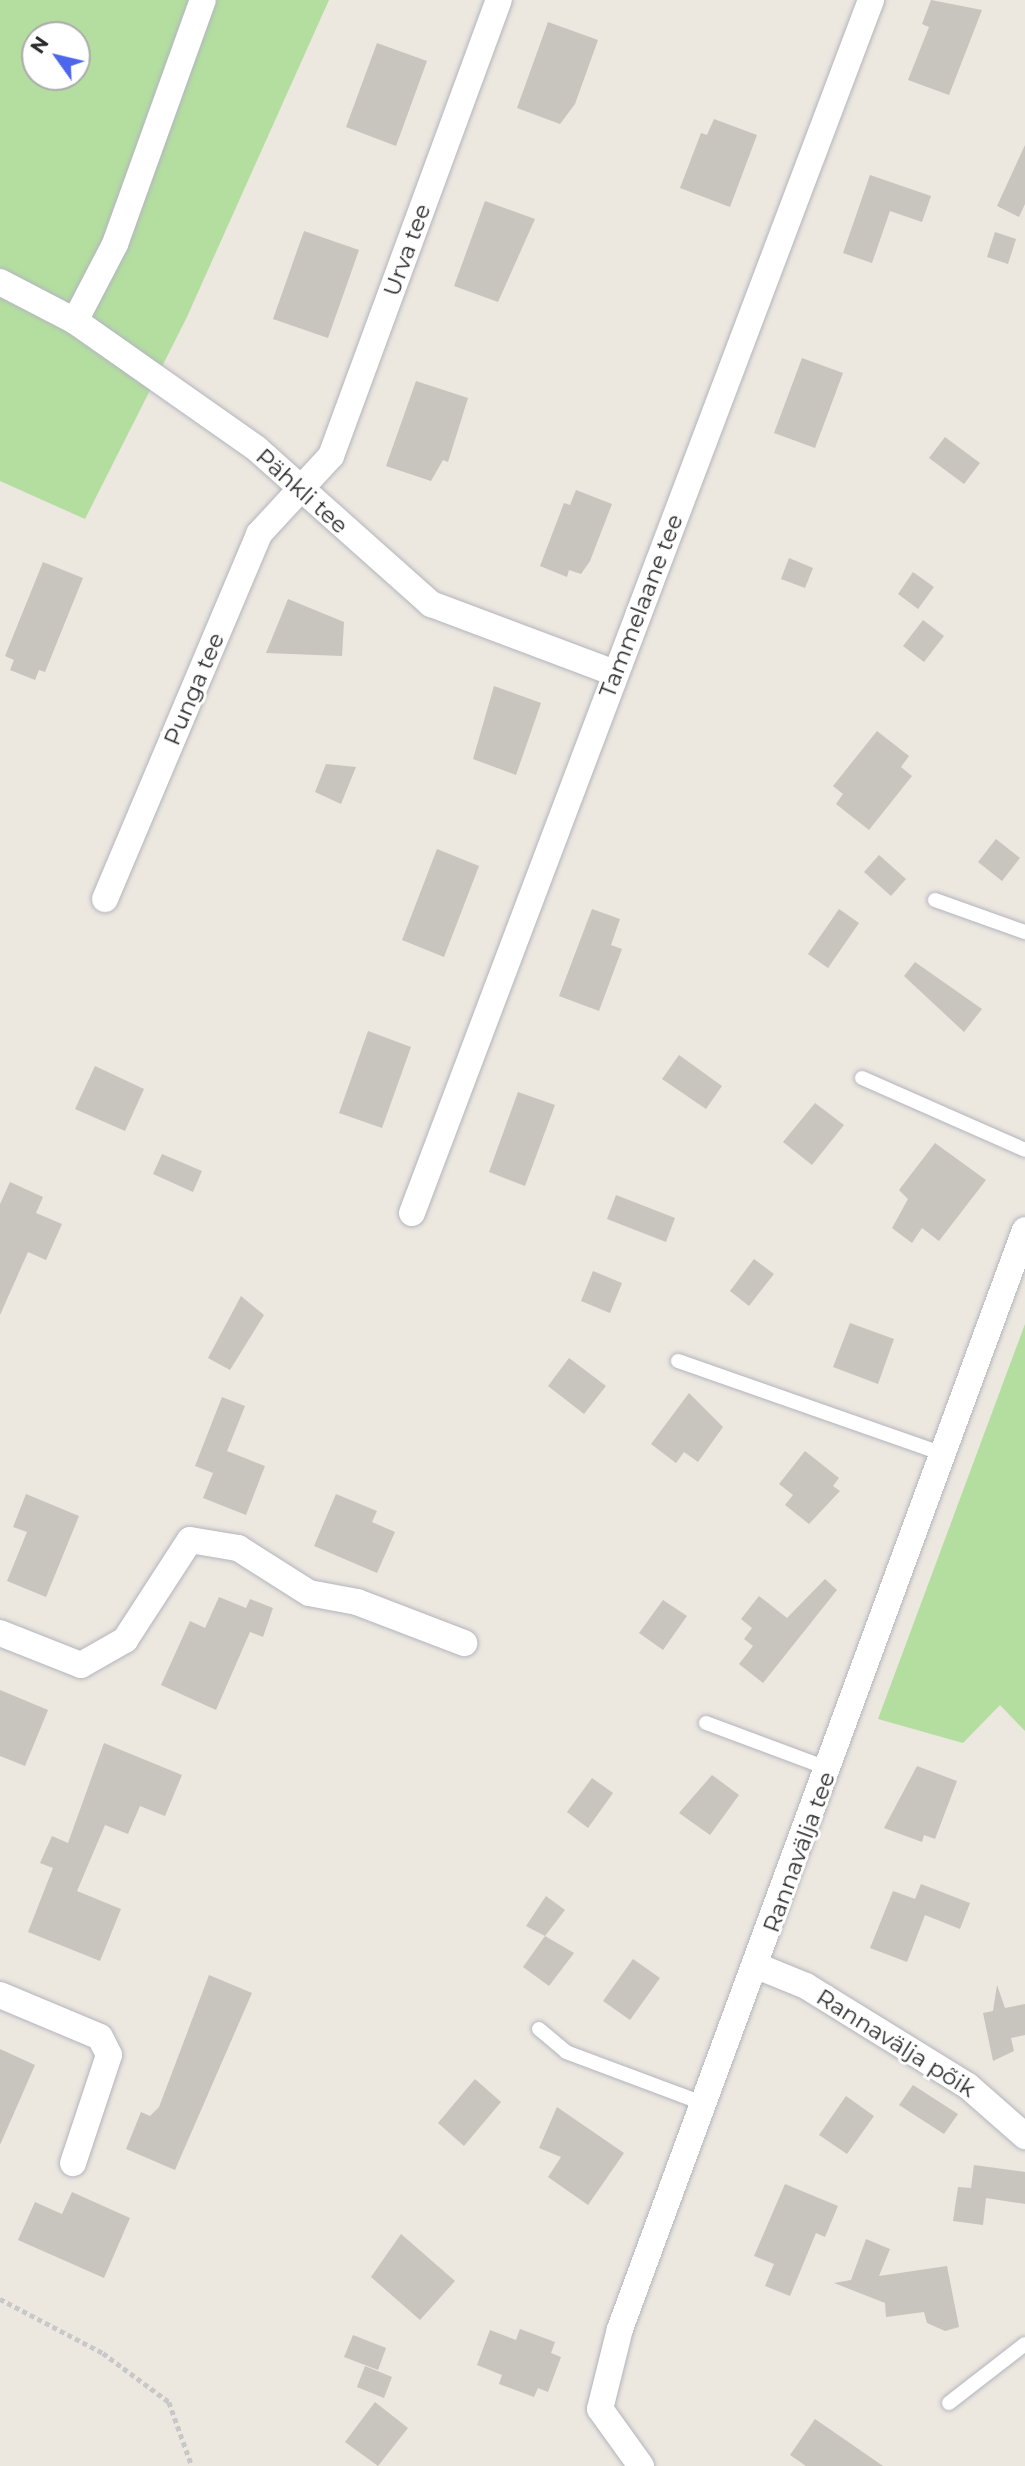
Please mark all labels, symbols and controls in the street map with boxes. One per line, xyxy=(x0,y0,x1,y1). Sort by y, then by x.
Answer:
north arrow xyxy=(21,21,91,91)
text: N xyxy=(26,32,54,58)
street label: Urva tee xyxy=(378,200,436,300)
street label: Pähkli tee xyxy=(250,443,354,539)
street label: Tammelaane tee xyxy=(593,510,689,702)
street label: Punga tee xyxy=(158,629,230,749)
street label: Rannavälja tee xyxy=(757,1768,841,1936)
street label: Rannavälja põik xyxy=(811,1983,981,2103)

